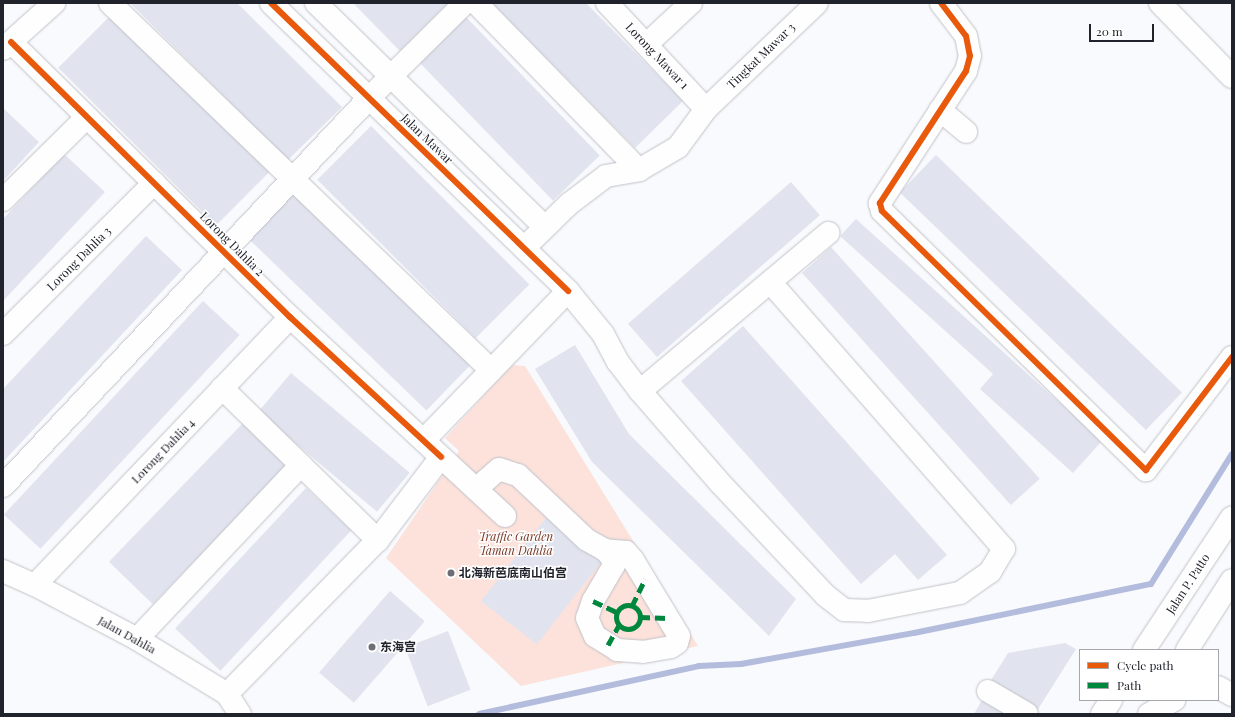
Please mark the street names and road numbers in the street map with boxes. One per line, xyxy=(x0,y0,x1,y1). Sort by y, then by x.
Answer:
street label: Lorong Mawar 1 xyxy=(622,20,692,92)
street label: Tingkat Mawar 3 xyxy=(724,20,798,92)
street label: Jalan Mawar xyxy=(398,111,456,167)
street label: Lorong Dahlia 2 xyxy=(197,209,267,279)
street label: Lorong Dahlia 3 xyxy=(44,224,114,294)
street label: Lorong Dahlia 4 xyxy=(128,415,198,487)
street label: Jalan P. Patto xyxy=(1163,551,1213,617)
street label: Jalan Dahlia xyxy=(96,613,158,657)

